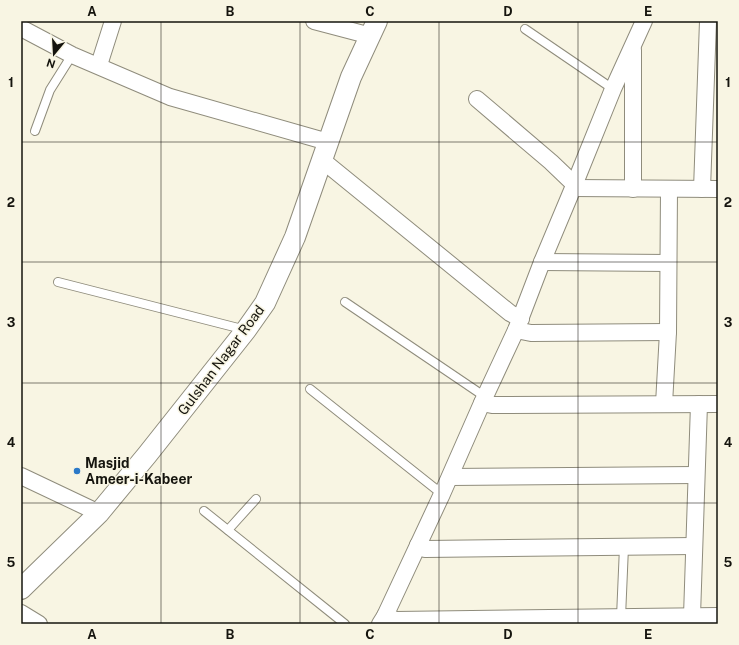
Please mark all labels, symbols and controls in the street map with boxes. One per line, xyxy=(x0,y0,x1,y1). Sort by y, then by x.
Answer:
text: A xyxy=(87,4,97,19)
text: B xyxy=(226,4,235,19)
text: C xyxy=(365,4,375,19)
text: D xyxy=(503,4,513,19)
text: E xyxy=(644,4,652,19)
north arrow xyxy=(34,34,74,74)
text: N xyxy=(45,56,57,71)
text: 1 xyxy=(8,75,14,90)
text: 1 xyxy=(725,75,731,90)
text: 2 xyxy=(7,195,15,210)
text: 2 xyxy=(724,195,732,210)
street label: Gulshan Nagar Road xyxy=(174,302,268,418)
text: 3 xyxy=(7,315,16,330)
text: 3 xyxy=(724,315,733,330)
text: 4 xyxy=(7,435,16,450)
text: 4 xyxy=(724,435,733,450)
place label: Masjid Ameer-i-Kabeer xyxy=(85,455,192,487)
marker: Masjid Ameer-i-Kabeer xyxy=(72,466,82,476)
text: 5 xyxy=(7,555,16,570)
text: 5 xyxy=(724,555,733,570)
text: A xyxy=(87,627,97,642)
text: B xyxy=(226,627,235,642)
text: C xyxy=(365,627,375,642)
text: D xyxy=(503,627,513,642)
text: E xyxy=(644,627,652,642)

